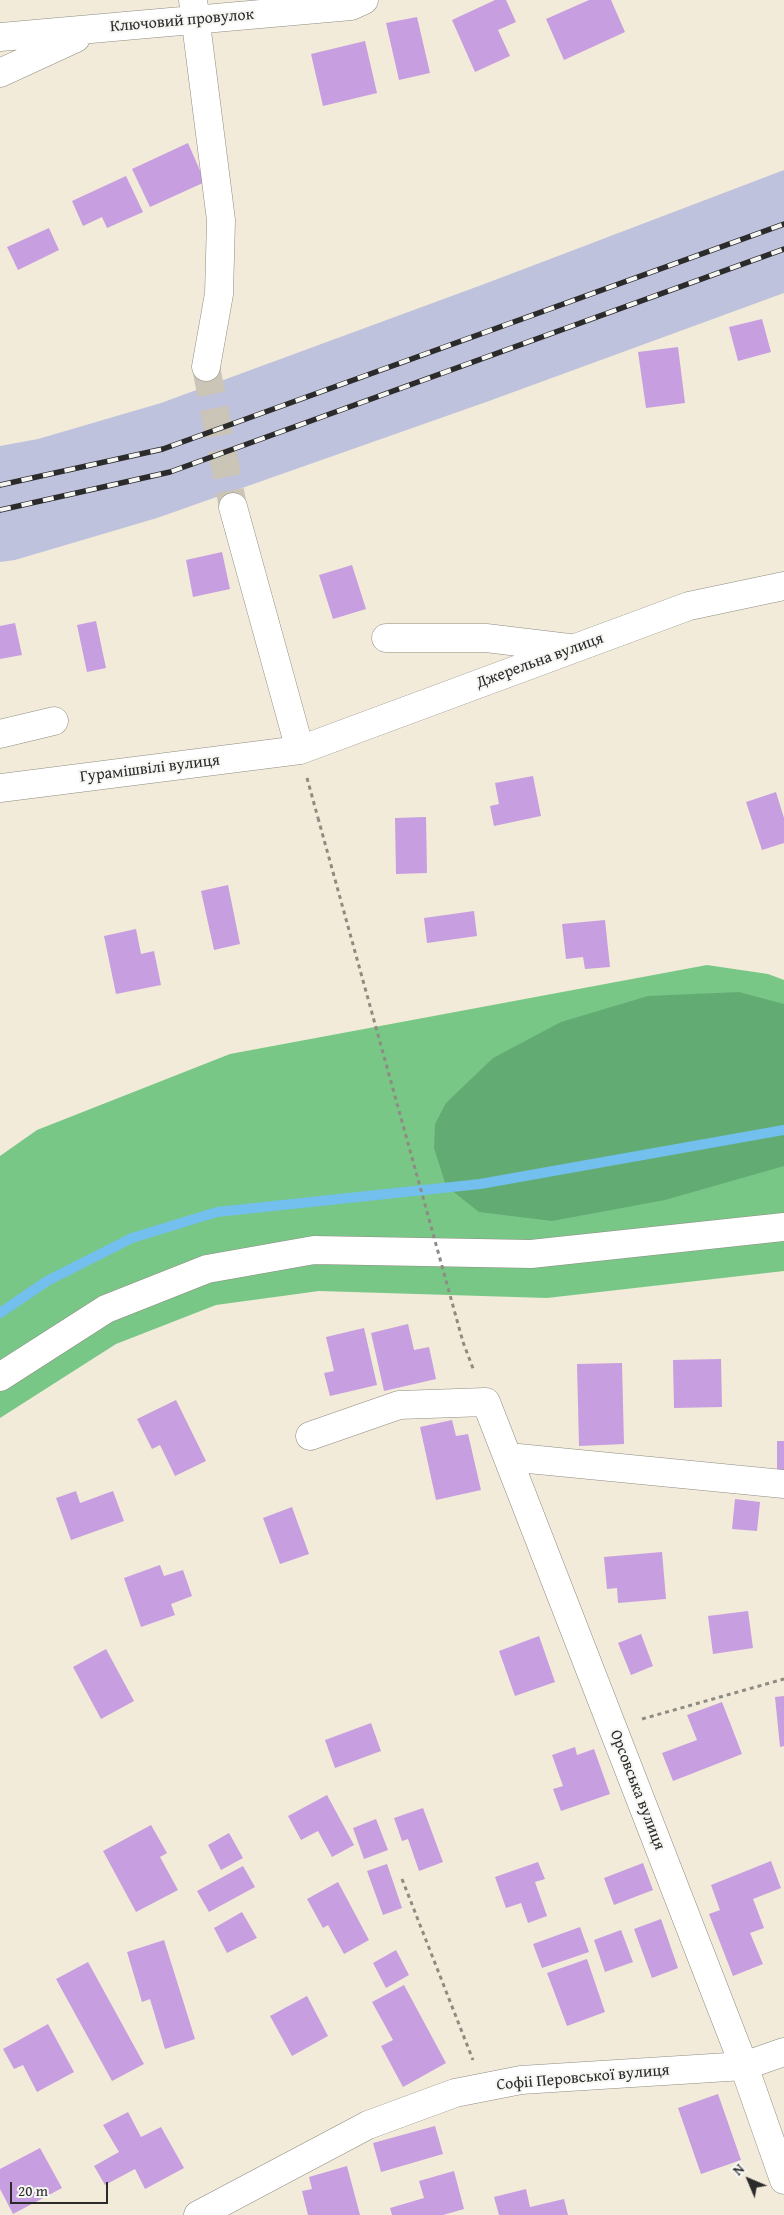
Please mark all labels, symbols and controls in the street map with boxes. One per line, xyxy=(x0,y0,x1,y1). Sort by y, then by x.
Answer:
street label: Ключовий провулок xyxy=(109,5,255,37)
street label: Джерельна вулиця xyxy=(474,629,606,693)
street label: Гурамішвілі вулиця xyxy=(79,751,221,787)
street label: Орсовська вулиця xyxy=(605,1727,669,1853)
street label: Софіі Перовської вулиця xyxy=(496,2061,670,2095)
north arrow xyxy=(724,2155,774,2205)
text: N xyxy=(728,2159,749,2180)
scale bar xyxy=(12,2172,110,2204)
text: 20 m xyxy=(18,2180,48,2201)

